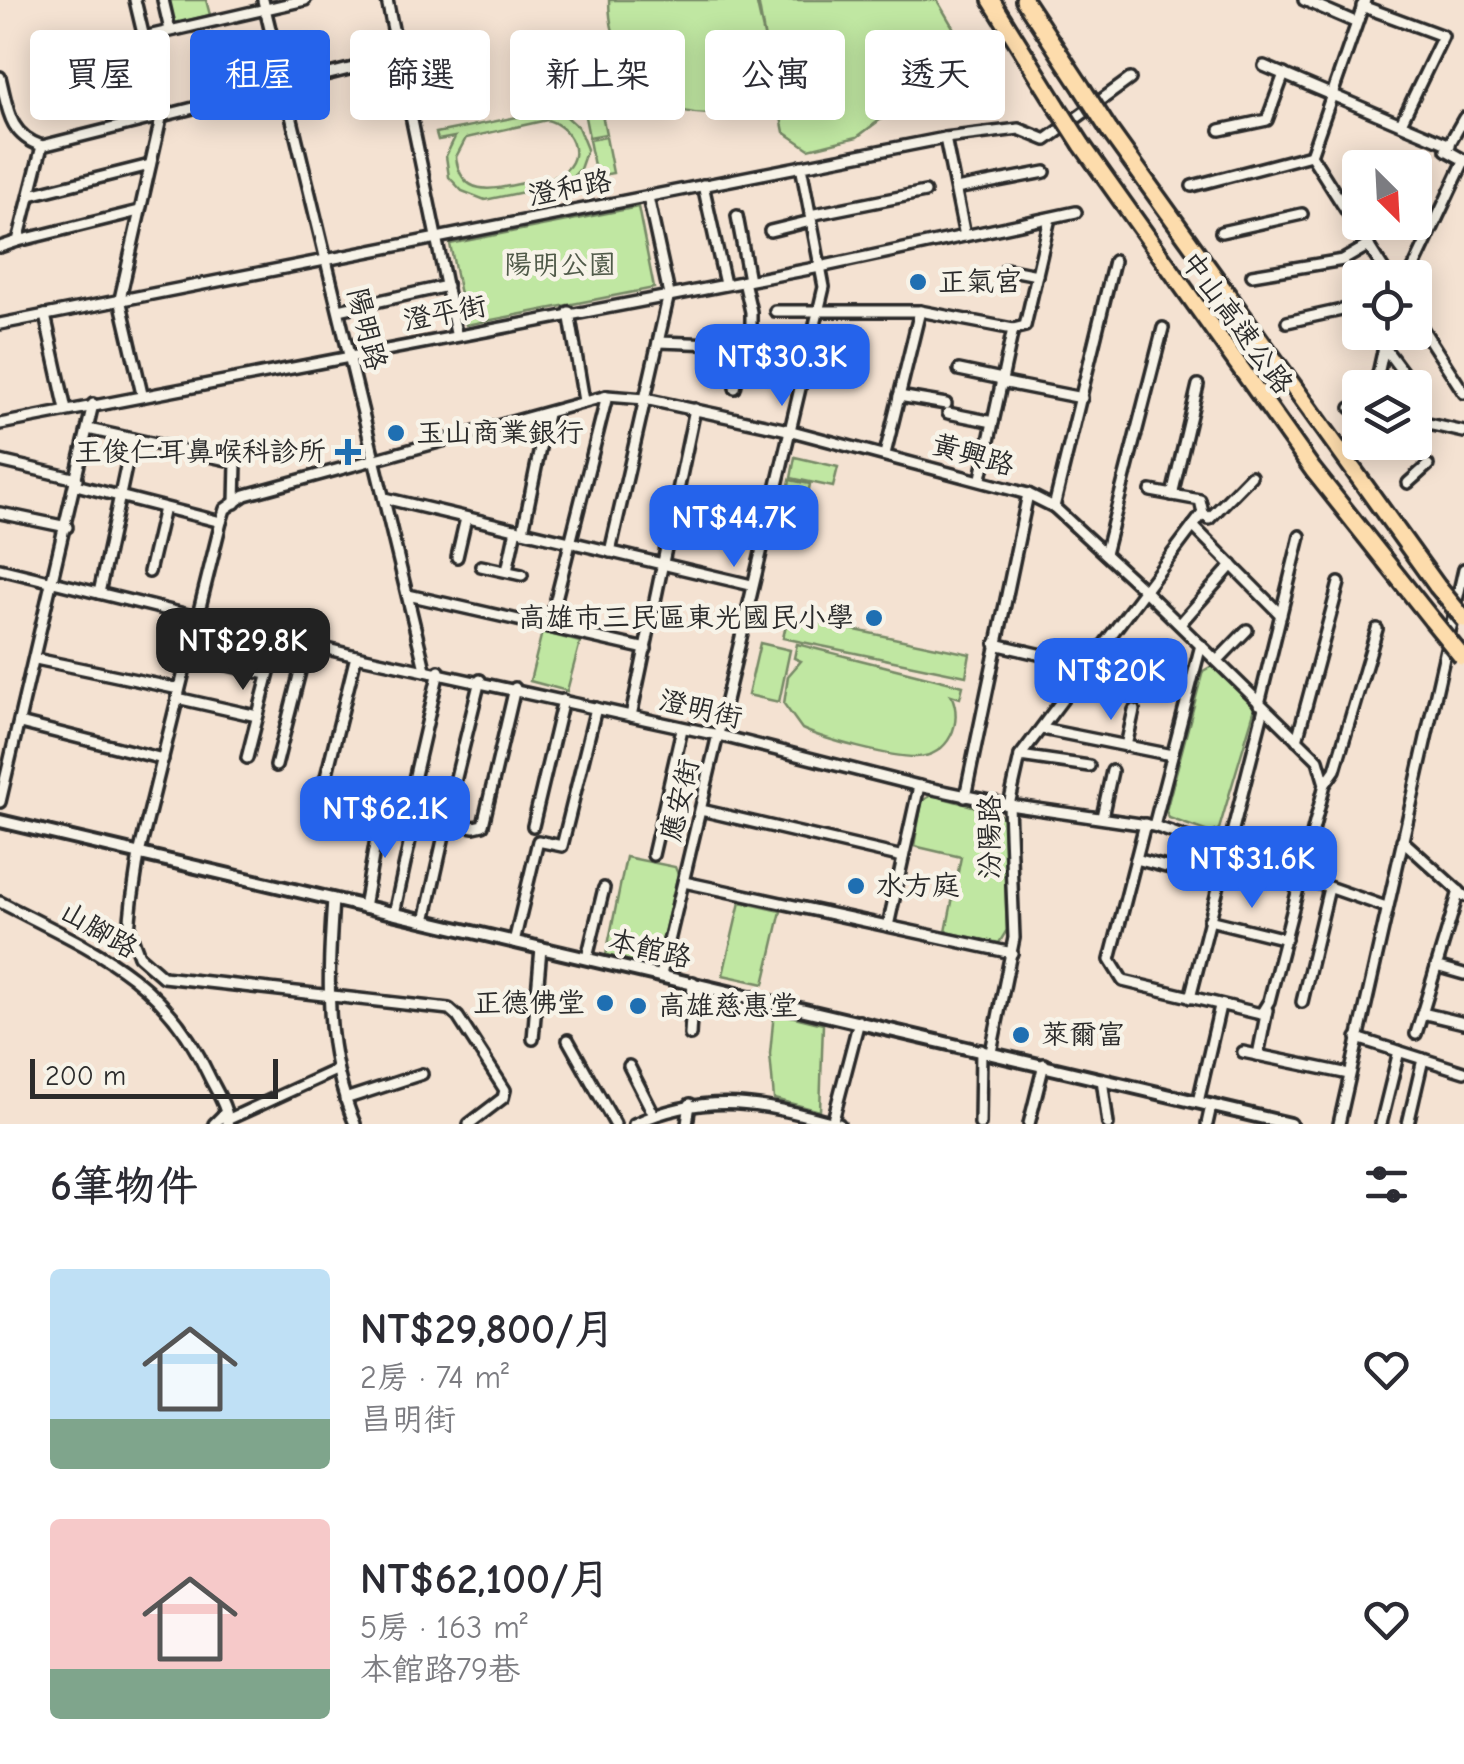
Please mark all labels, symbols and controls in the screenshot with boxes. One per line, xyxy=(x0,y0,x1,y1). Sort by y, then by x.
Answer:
chip: 買屋 xyxy=(30,30,170,120)
chip: 租屋 xyxy=(190,30,330,120)
chip: 篩選 xyxy=(350,30,490,120)
chip: 新上架 xyxy=(510,30,685,120)
chip: 公寓 xyxy=(705,30,845,120)
chip: 透天 xyxy=(865,30,1005,120)
north arrow xyxy=(1342,150,1432,240)
map controls xyxy=(1342,150,1432,460)
street label: 澄和路 xyxy=(526,164,614,212)
street label: 中山高速公路 xyxy=(1175,246,1299,400)
park label: 陽明公園 xyxy=(504,249,616,281)
button: locate xyxy=(1342,260,1432,350)
place label: 正氣宮 xyxy=(938,266,1022,298)
marker: 正氣宮 xyxy=(907,271,929,293)
street label: 陽明路 xyxy=(341,284,393,374)
street label: 澄平街 xyxy=(401,289,489,337)
pin: NT$30.3K xyxy=(679,324,885,409)
text: NT$30.3K xyxy=(717,338,847,375)
button: layers xyxy=(1342,370,1432,460)
place label: 玉山商業銀行 xyxy=(416,417,584,449)
marker: 玉山商業銀行 xyxy=(385,422,407,444)
street label: 黃興路 xyxy=(928,428,1018,482)
place label: 王俊仁耳鼻喉科診所 xyxy=(74,436,326,468)
marker: 王俊仁耳鼻喉科診所 xyxy=(335,439,361,465)
pin: NT$44.7K xyxy=(631,485,837,570)
text: NT$44.7K xyxy=(671,499,797,536)
place label: 高雄市三民區東光國民小學 xyxy=(518,602,854,634)
marker: 高雄市三民區東光國民小學 xyxy=(863,607,885,629)
pin: NT$29.8K xyxy=(140,608,346,693)
text: NT$29.8K xyxy=(178,622,308,659)
pin: NT$20K xyxy=(1030,638,1192,723)
text: NT$20K xyxy=(1056,652,1166,689)
street label: 澄明街 xyxy=(656,684,746,734)
street label: 應安街 xyxy=(655,755,705,845)
pin: NT$62.1K xyxy=(282,776,488,861)
text: NT$62.1K xyxy=(322,790,448,827)
street label: 汾陽路 xyxy=(974,795,1006,879)
pin: NT$31.6K xyxy=(1149,826,1355,911)
text: NT$31.6K xyxy=(1189,840,1315,877)
place label: 水方庭 xyxy=(876,870,960,902)
marker: 水方庭 xyxy=(845,875,867,897)
street label: 山腳路 xyxy=(55,895,143,965)
street label: 本館路 xyxy=(605,924,695,974)
place label: 正德佛堂 xyxy=(473,987,585,1019)
place label: 高雄慈惠堂 xyxy=(658,990,798,1022)
marker: 正德佛堂 xyxy=(594,992,616,1014)
marker: 高雄慈惠堂 xyxy=(627,995,649,1017)
place label: 萊爾富 xyxy=(1041,1019,1125,1051)
marker: 萊爾富 xyxy=(1010,1024,1032,1046)
scale bar xyxy=(30,1054,278,1098)
text: 200 m xyxy=(45,1060,126,1092)
icon: filters xyxy=(1359,1157,1414,1212)
text: 6筆物件 xyxy=(50,1162,198,1211)
text: NT$29,800/月 xyxy=(360,1305,616,1354)
icon: home xyxy=(130,1309,250,1429)
icon: heart xyxy=(1359,1342,1414,1397)
text: 2房 · 74 m² xyxy=(360,1359,509,1396)
text: 昌明街 xyxy=(360,1401,456,1438)
text: NT$62,100/月 xyxy=(360,1555,611,1604)
icon: home xyxy=(130,1559,250,1679)
icon: heart xyxy=(1359,1592,1414,1647)
text: 5房 · 163 m² xyxy=(360,1609,528,1646)
text: 本館路79巷 xyxy=(360,1651,520,1688)

